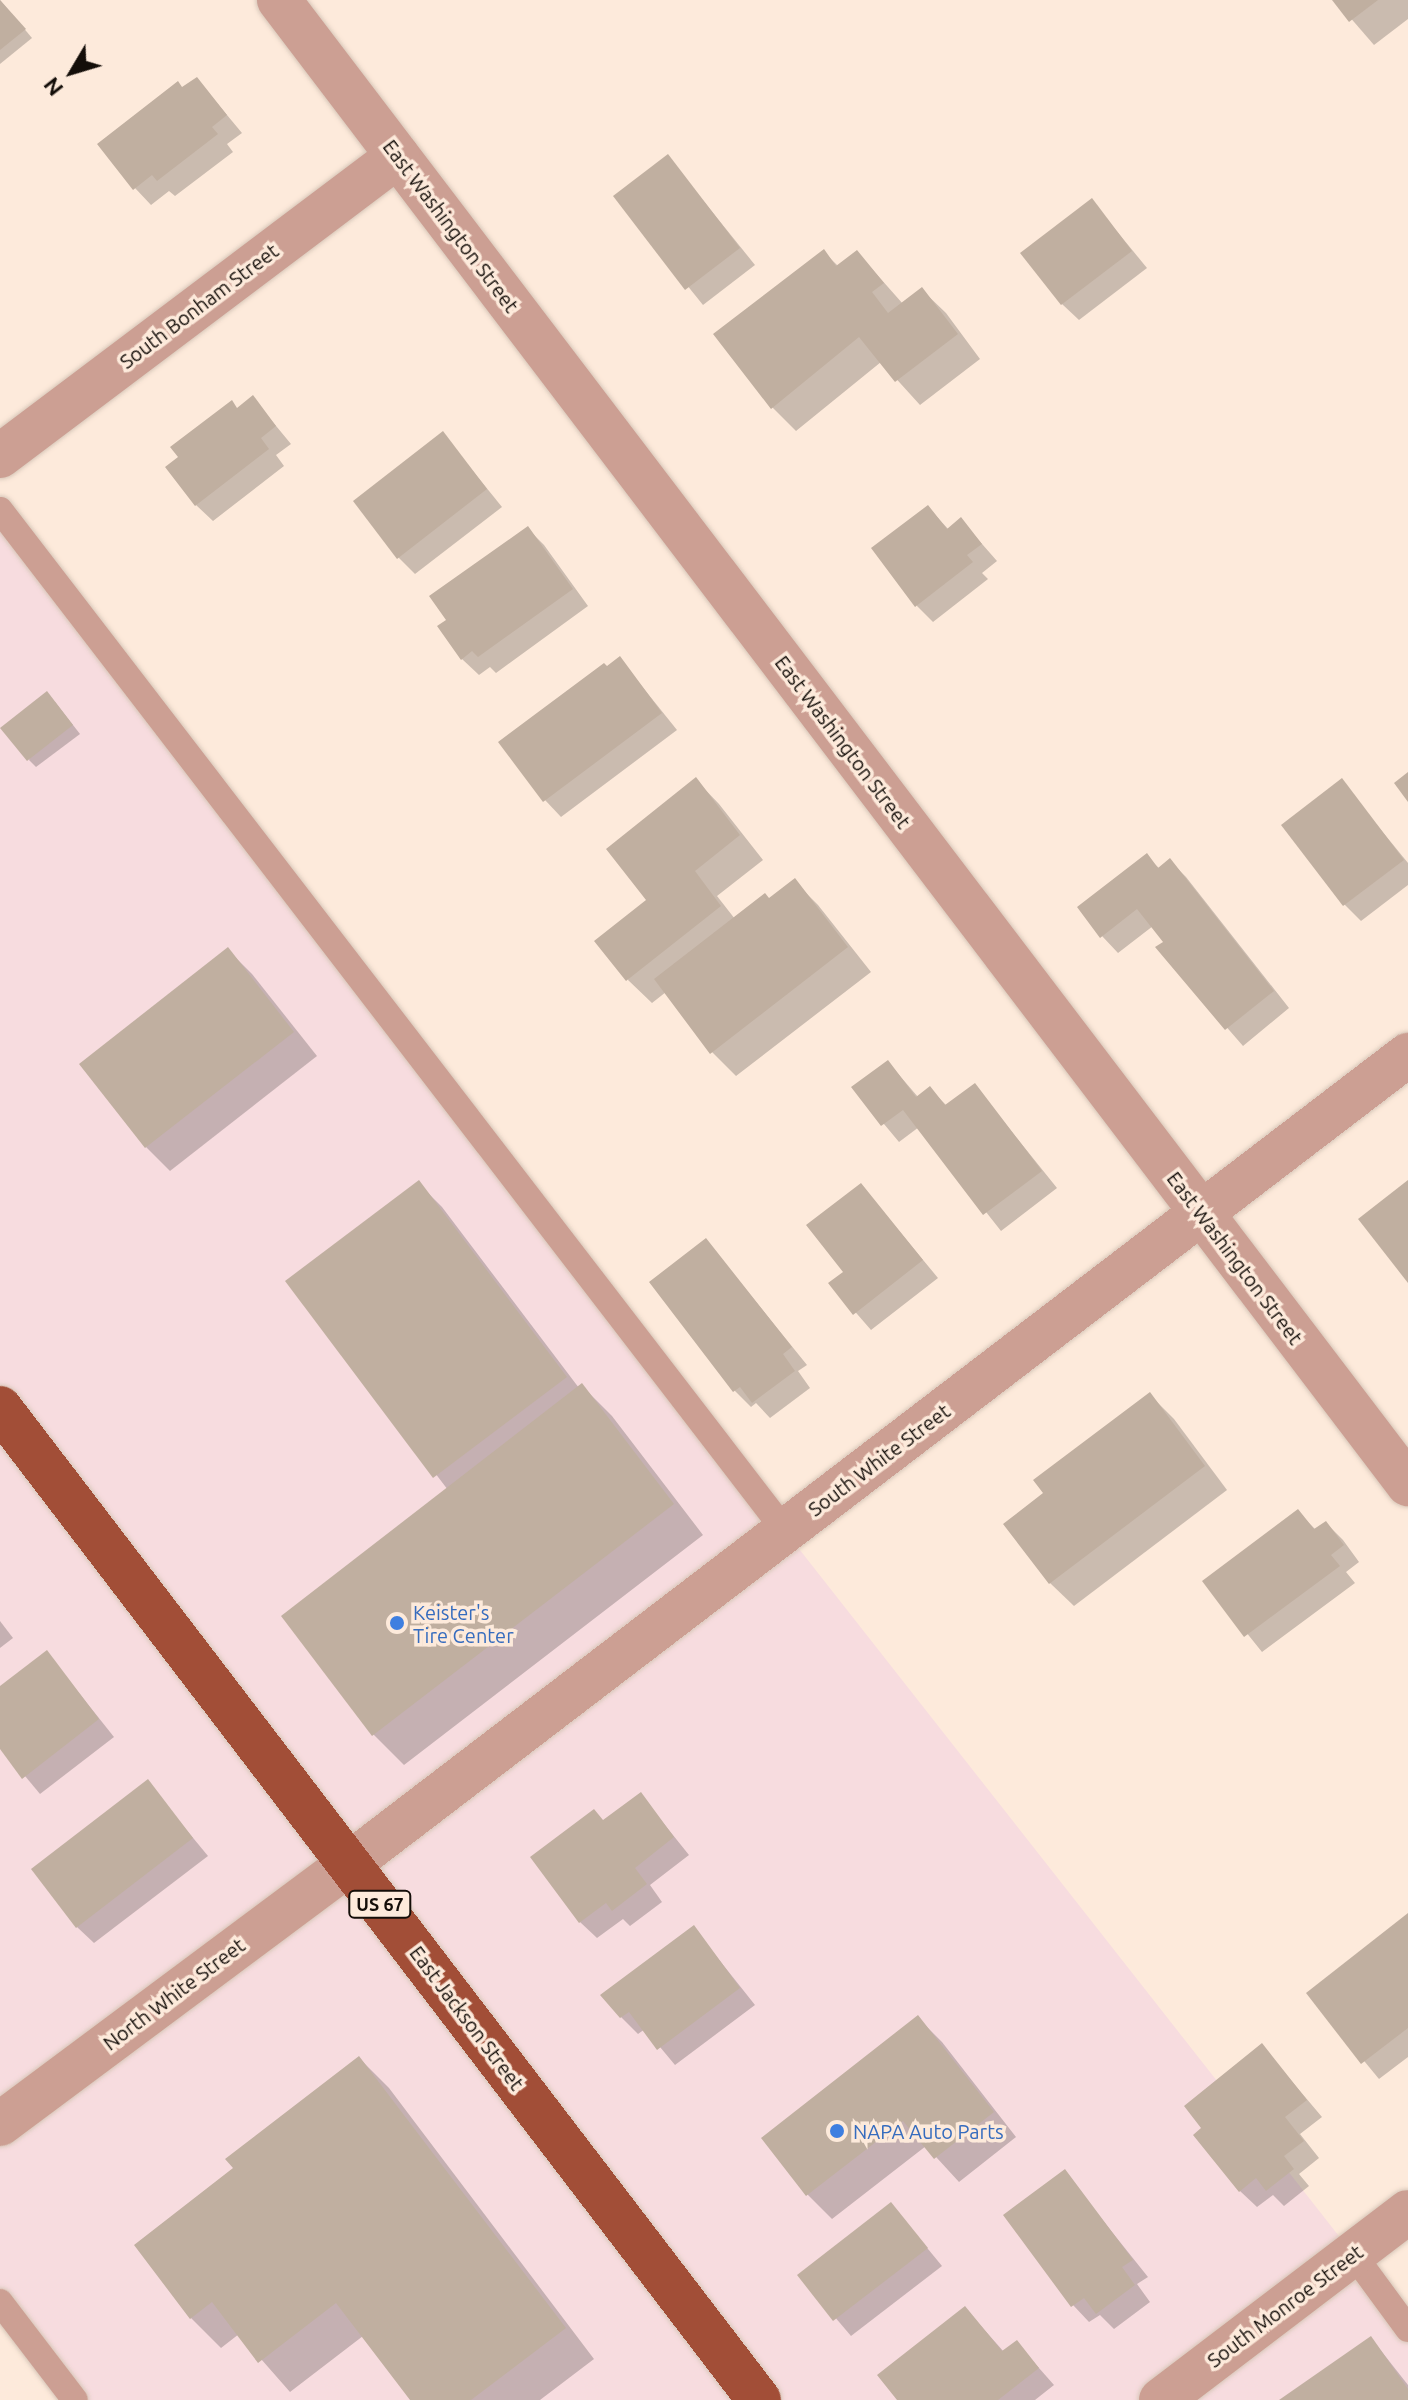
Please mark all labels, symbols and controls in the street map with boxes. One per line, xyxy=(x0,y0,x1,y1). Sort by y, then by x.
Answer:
north arrow xyxy=(32,32,112,112)
text: N xyxy=(38,73,68,101)
street label: East Washington Street xyxy=(378,135,524,317)
street label: South Bonham Street xyxy=(115,238,283,374)
street label: East Washington Street xyxy=(770,651,916,833)
street label: East Washington Street xyxy=(1162,1167,1308,1349)
street label: South White Street xyxy=(803,1399,955,1521)
place label: Keister's Tire Center xyxy=(413,1600,514,1647)
marker: Keister's Tire Center xyxy=(388,1614,406,1632)
road number: US 67 xyxy=(348,1890,412,1918)
street label: North White Street xyxy=(98,1933,250,2055)
street label: East Jackson Street xyxy=(405,1941,529,2095)
place label: NAPA Auto Parts xyxy=(853,2119,1004,2143)
marker: NAPA Auto Parts xyxy=(828,2122,846,2140)
street label: South Monroe Street xyxy=(1202,2240,1368,2372)

